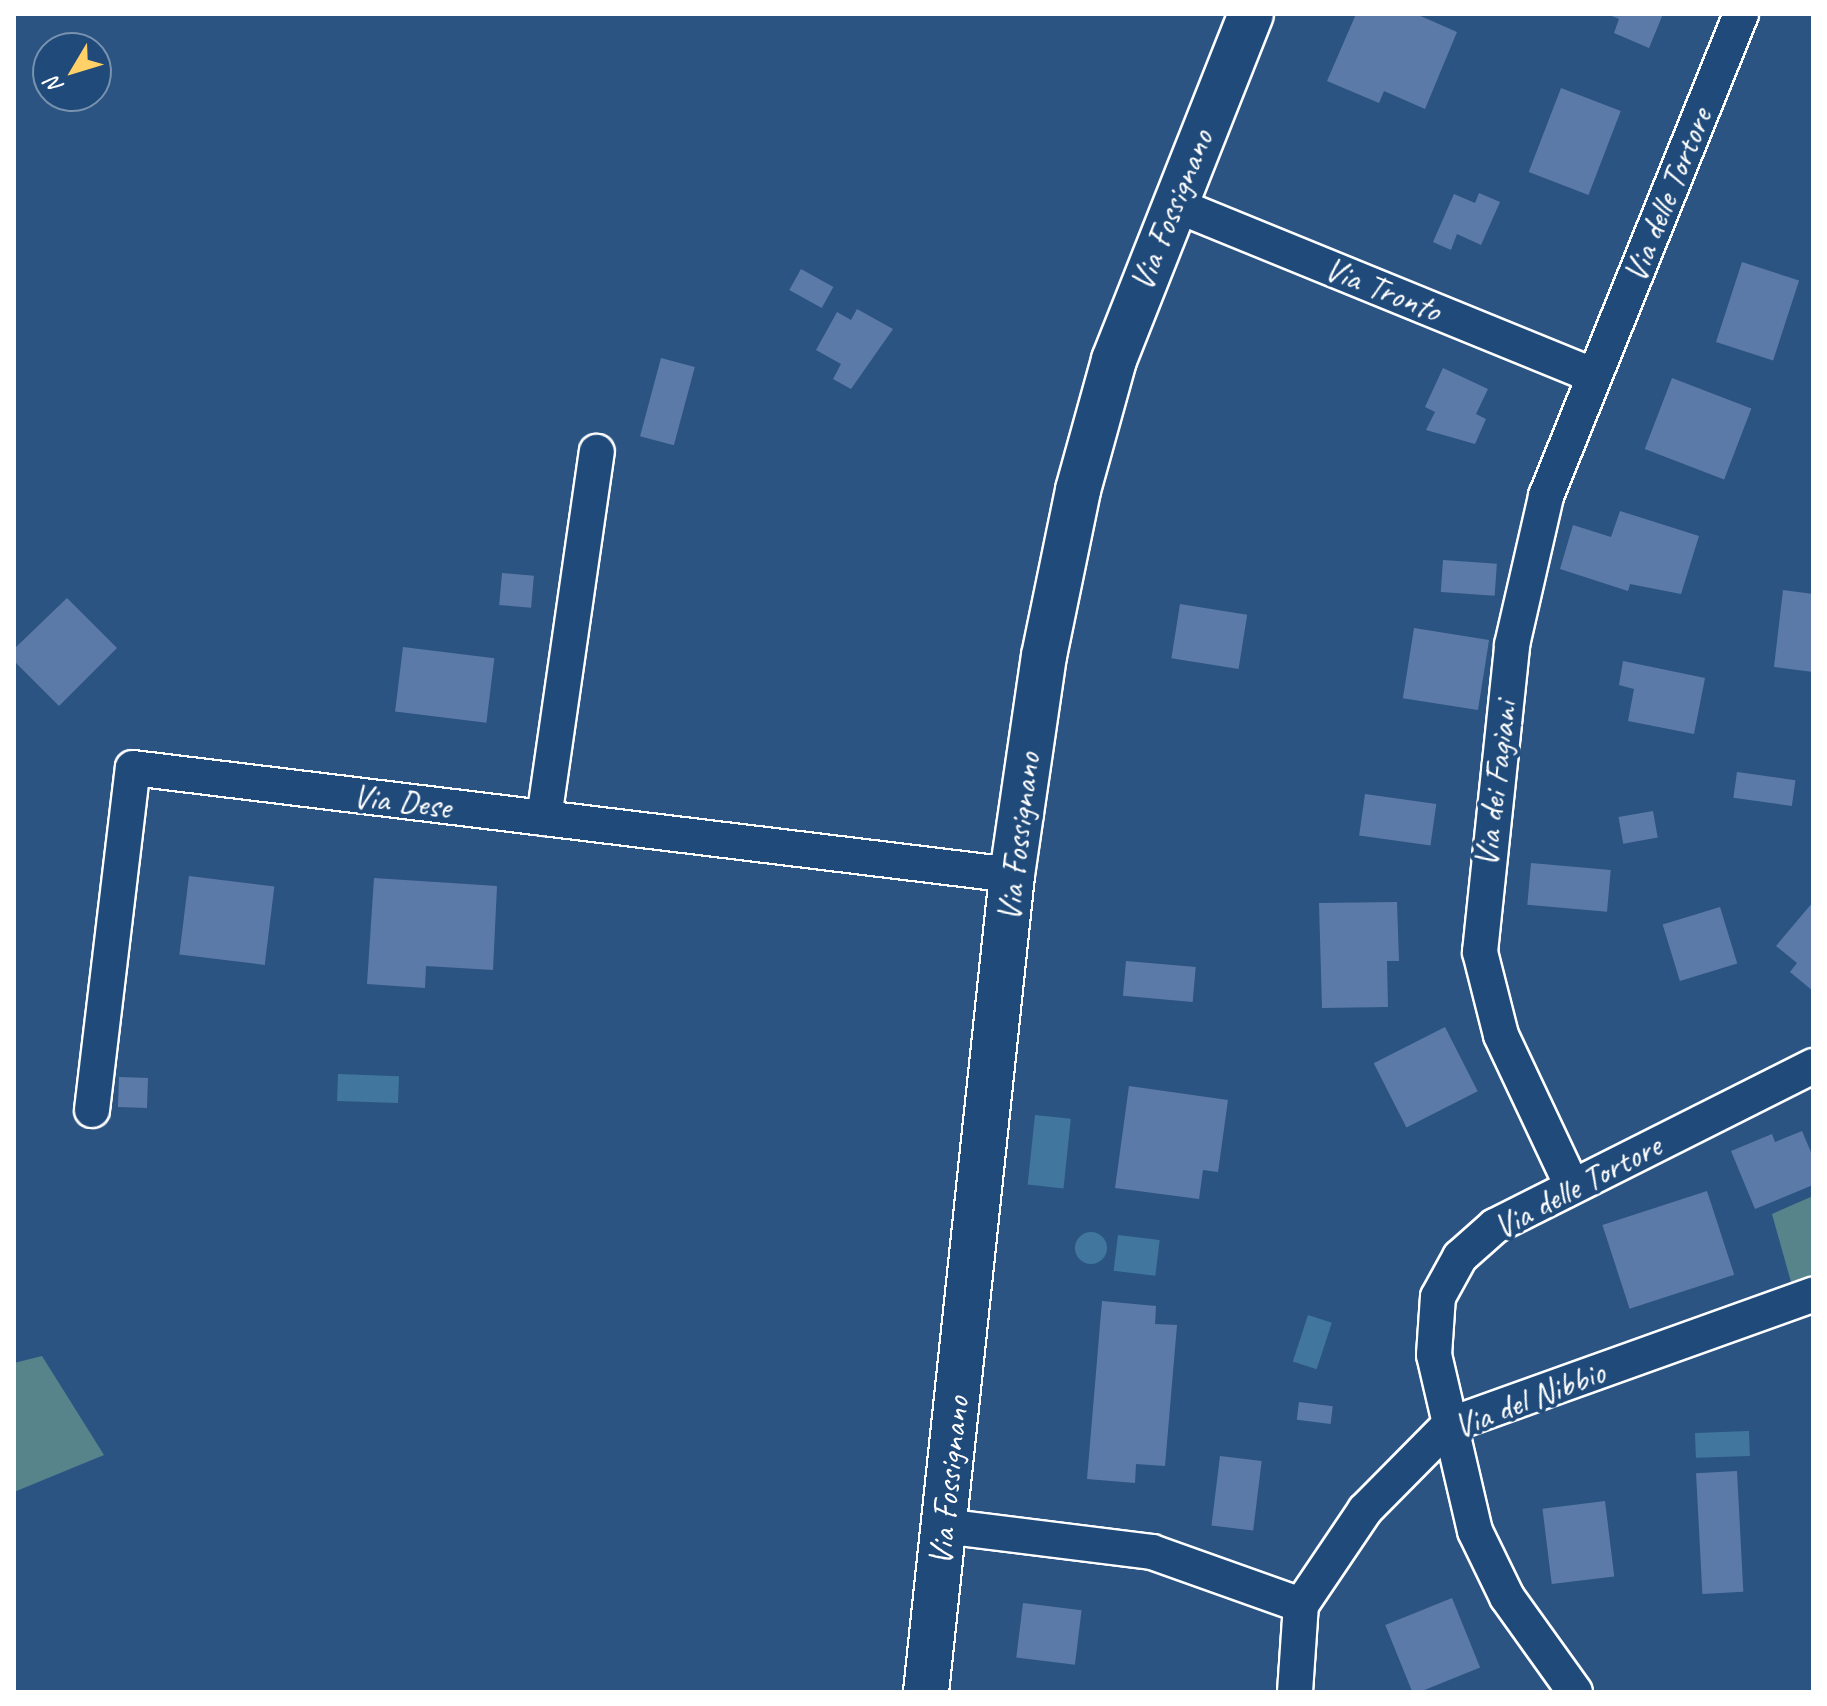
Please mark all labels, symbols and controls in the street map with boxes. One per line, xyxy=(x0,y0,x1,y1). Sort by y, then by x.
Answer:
north arrow xyxy=(32,32,112,112)
text: N xyxy=(39,72,70,100)
street label: Via delle Tortore xyxy=(1614,102,1720,288)
street label: Via Fossignano xyxy=(1120,124,1222,296)
street label: Via Tronto xyxy=(1319,248,1447,330)
street label: Via dei Fagiani xyxy=(1465,699,1525,869)
street label: Via Fossignano xyxy=(987,750,1049,924)
street label: Via Dese xyxy=(351,775,453,827)
street label: Via delle Tortore xyxy=(1486,1125,1668,1247)
street label: Via del Nibbio xyxy=(1448,1352,1610,1446)
street label: Via Fossignano xyxy=(919,1394,977,1568)

